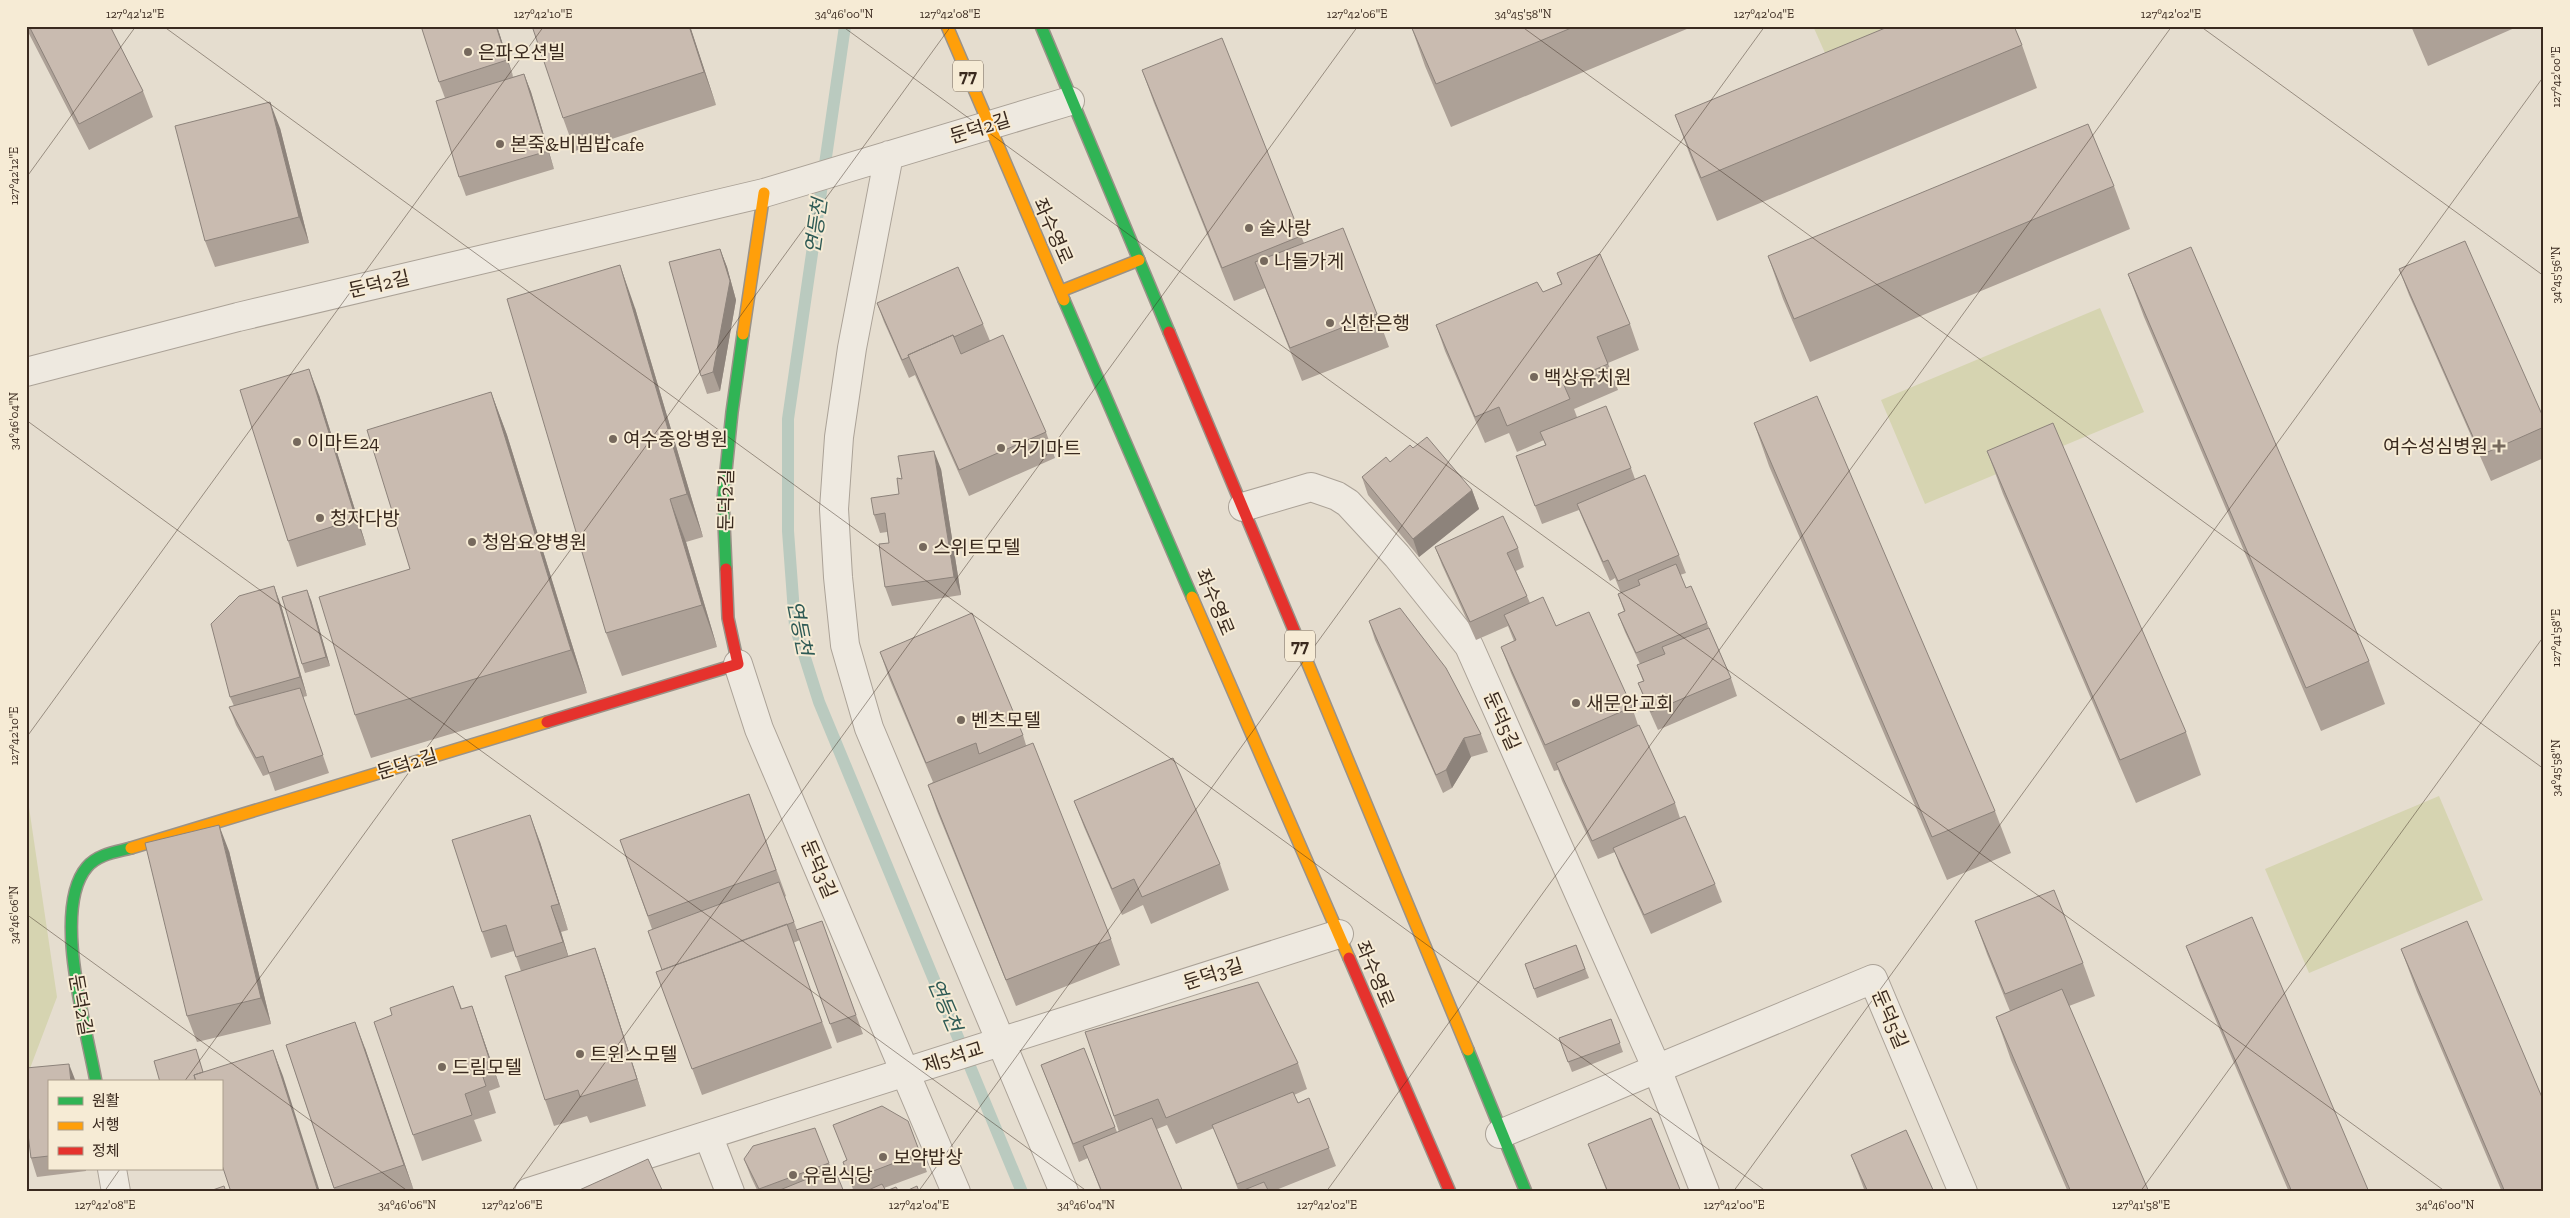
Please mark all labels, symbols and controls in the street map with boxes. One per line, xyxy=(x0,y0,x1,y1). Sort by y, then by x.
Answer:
text: 127°42'12"E xyxy=(106,7,164,21)
text: 127°42'10"E xyxy=(514,7,572,21)
text: 34°46'00"N xyxy=(815,7,873,21)
text: 127°42'08"E xyxy=(920,7,980,21)
text: 127°42'06"E xyxy=(1327,7,1387,21)
text: 34°45'58"N xyxy=(1494,7,1552,21)
text: 127°42'04"E xyxy=(1734,7,1794,21)
text: 127°42'02"E xyxy=(2141,7,2201,21)
place label: 은파오션빌 xyxy=(478,41,565,64)
marker: 은파오션빌 xyxy=(462,46,474,58)
text: 127°42'00"E xyxy=(2549,47,2563,108)
road number: 77 xyxy=(953,60,983,92)
street label: 둔덕2길 xyxy=(947,108,1013,148)
place label: 본죽&비빔밥cafe xyxy=(510,133,644,156)
marker: 본죽&비빔밥cafe xyxy=(494,138,506,150)
text: 127°42'12"E xyxy=(7,147,21,205)
water label: 연등천 xyxy=(800,194,832,255)
street label: 좌수영로 xyxy=(1028,194,1078,268)
place label: 술사랑 xyxy=(1259,217,1311,240)
marker: 술사랑 xyxy=(1243,222,1255,234)
text: 34°45'56"N xyxy=(2549,246,2563,304)
place label: 나들가게 xyxy=(1274,250,1344,273)
marker: 나들가게 xyxy=(1258,255,1270,267)
street label: 둔덕2길 xyxy=(346,266,412,302)
place label: 신한은행 xyxy=(1340,312,1410,335)
marker: 신한은행 xyxy=(1324,317,1336,329)
place label: 백상유치원 xyxy=(1544,366,1631,389)
marker: 백상유치원 xyxy=(1528,371,1540,383)
text: 34°46'04"N xyxy=(7,392,21,450)
place label: 여수중앙병원 xyxy=(623,428,728,451)
place label: 이마트24 xyxy=(307,431,379,454)
marker: 여수중앙병원 xyxy=(607,433,619,445)
place label: 여수성심병원 xyxy=(2383,435,2488,458)
marker: 이마트24 xyxy=(291,436,303,448)
place label: 거기마트 xyxy=(1011,437,1081,460)
marker: 여수성심병원 xyxy=(2492,439,2506,453)
marker: 거기마트 xyxy=(995,442,1007,454)
street label: 둔덕2길 xyxy=(714,469,738,531)
place label: 청자다방 xyxy=(330,507,400,530)
marker: 청자다방 xyxy=(314,512,326,524)
place label: 청암요양병원 xyxy=(482,531,587,554)
marker: 청암요양병원 xyxy=(466,536,478,548)
place label: 스위트모텔 xyxy=(933,536,1020,559)
marker: 스위트모텔 xyxy=(917,541,929,553)
street label: 좌수영로 xyxy=(1191,565,1239,639)
water label: 연등천 xyxy=(783,599,818,660)
text: 127°41'58"E xyxy=(2549,609,2563,667)
road number: 77 xyxy=(1285,630,1315,661)
street label: 둔덕5길 xyxy=(1479,688,1525,754)
place label: 새문안교회 xyxy=(1586,692,1673,715)
marker: 새문안교회 xyxy=(1570,697,1582,709)
text: 127°42'10"E xyxy=(7,707,21,765)
place label: 벤츠모텔 xyxy=(971,709,1041,732)
marker: 벤츠모텔 xyxy=(955,714,967,726)
text: 34°45'58"N xyxy=(2549,739,2563,797)
street label: 둔덕2길 xyxy=(374,744,440,784)
street label: 둔덕3길 xyxy=(796,836,842,902)
text: 34°46'06"N xyxy=(7,886,21,944)
street label: 좌수영로 xyxy=(1351,937,1399,1011)
street label: 둔덕3길 xyxy=(1180,954,1246,994)
street label: 둔덕2길 xyxy=(64,972,98,1038)
water label: 연등천 xyxy=(923,975,968,1037)
street label: 둔덕5길 xyxy=(1867,986,1913,1052)
street label: 제5석교 xyxy=(920,1036,986,1078)
place label: 트윈스모텔 xyxy=(590,1043,677,1066)
marker: 트윈스모텔 xyxy=(574,1048,586,1060)
place label: 드림모텔 xyxy=(452,1056,522,1079)
marker: 드림모텔 xyxy=(436,1061,448,1073)
legend xyxy=(48,1080,222,1170)
text: 원활 xyxy=(92,1092,120,1110)
text: 서행 xyxy=(92,1116,120,1134)
text: 정체 xyxy=(92,1142,120,1160)
place label: 보약밥상 xyxy=(893,1146,963,1169)
marker: 보약밥상 xyxy=(877,1151,889,1163)
place label: 유림식당 xyxy=(803,1164,873,1187)
marker: 유림식당 xyxy=(787,1169,799,1181)
text: 127°42'08"E xyxy=(75,1198,135,1212)
text: 34°46'06"N xyxy=(378,1198,436,1212)
text: 127°42'06"E xyxy=(482,1198,542,1212)
text: 127°42'04"E xyxy=(889,1198,949,1212)
text: 34°46'04"N xyxy=(1057,1198,1115,1212)
text: 127°42'02"E xyxy=(1297,1198,1357,1212)
text: 127°42'00"E xyxy=(1704,1198,1765,1212)
text: 127°41'58"E xyxy=(2112,1198,2170,1212)
text: 34°46'00"N xyxy=(2416,1198,2474,1212)

